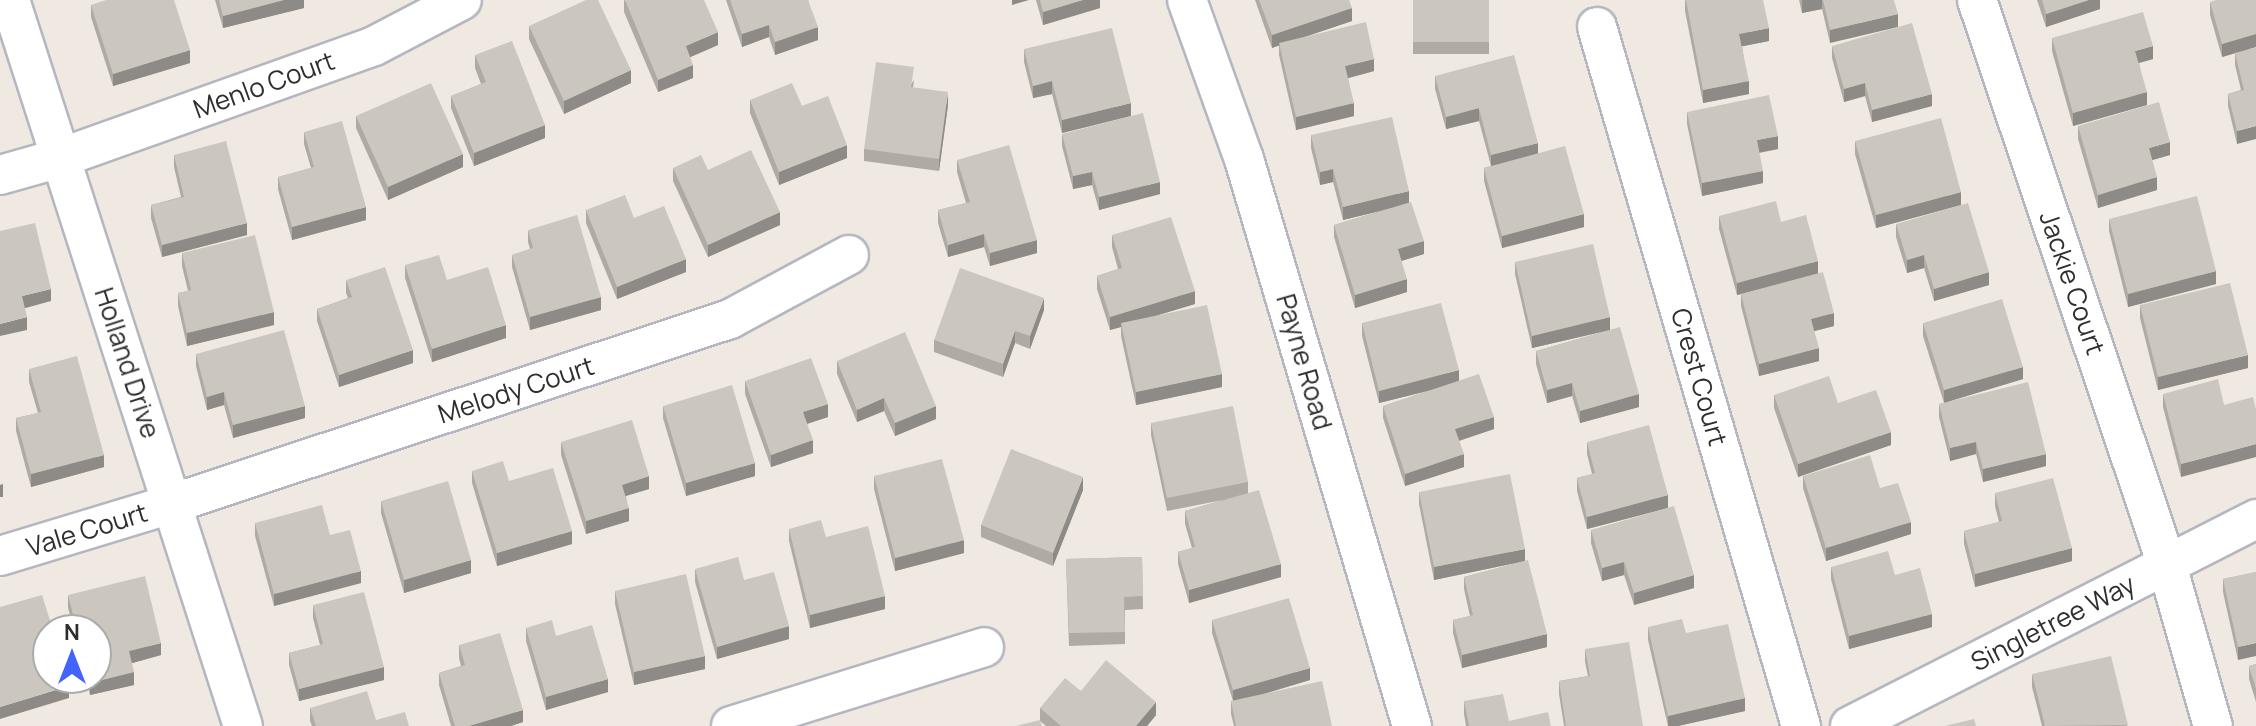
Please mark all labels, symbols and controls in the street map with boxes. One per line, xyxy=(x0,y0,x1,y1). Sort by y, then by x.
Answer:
street label: Menlo Court xyxy=(189,45,339,125)
street label: Jackie Court xyxy=(2033,207,2111,359)
street label: Holland Drive xyxy=(88,284,166,442)
street label: Payne Road xyxy=(1270,290,1338,434)
street label: Crest Court xyxy=(1665,305,1733,449)
street label: Melody Court xyxy=(434,350,598,430)
street label: Vale Court xyxy=(23,497,151,563)
street label: Singletree Way xyxy=(1966,568,2140,678)
north arrow xyxy=(32,614,112,694)
text: N xyxy=(64,617,80,647)

